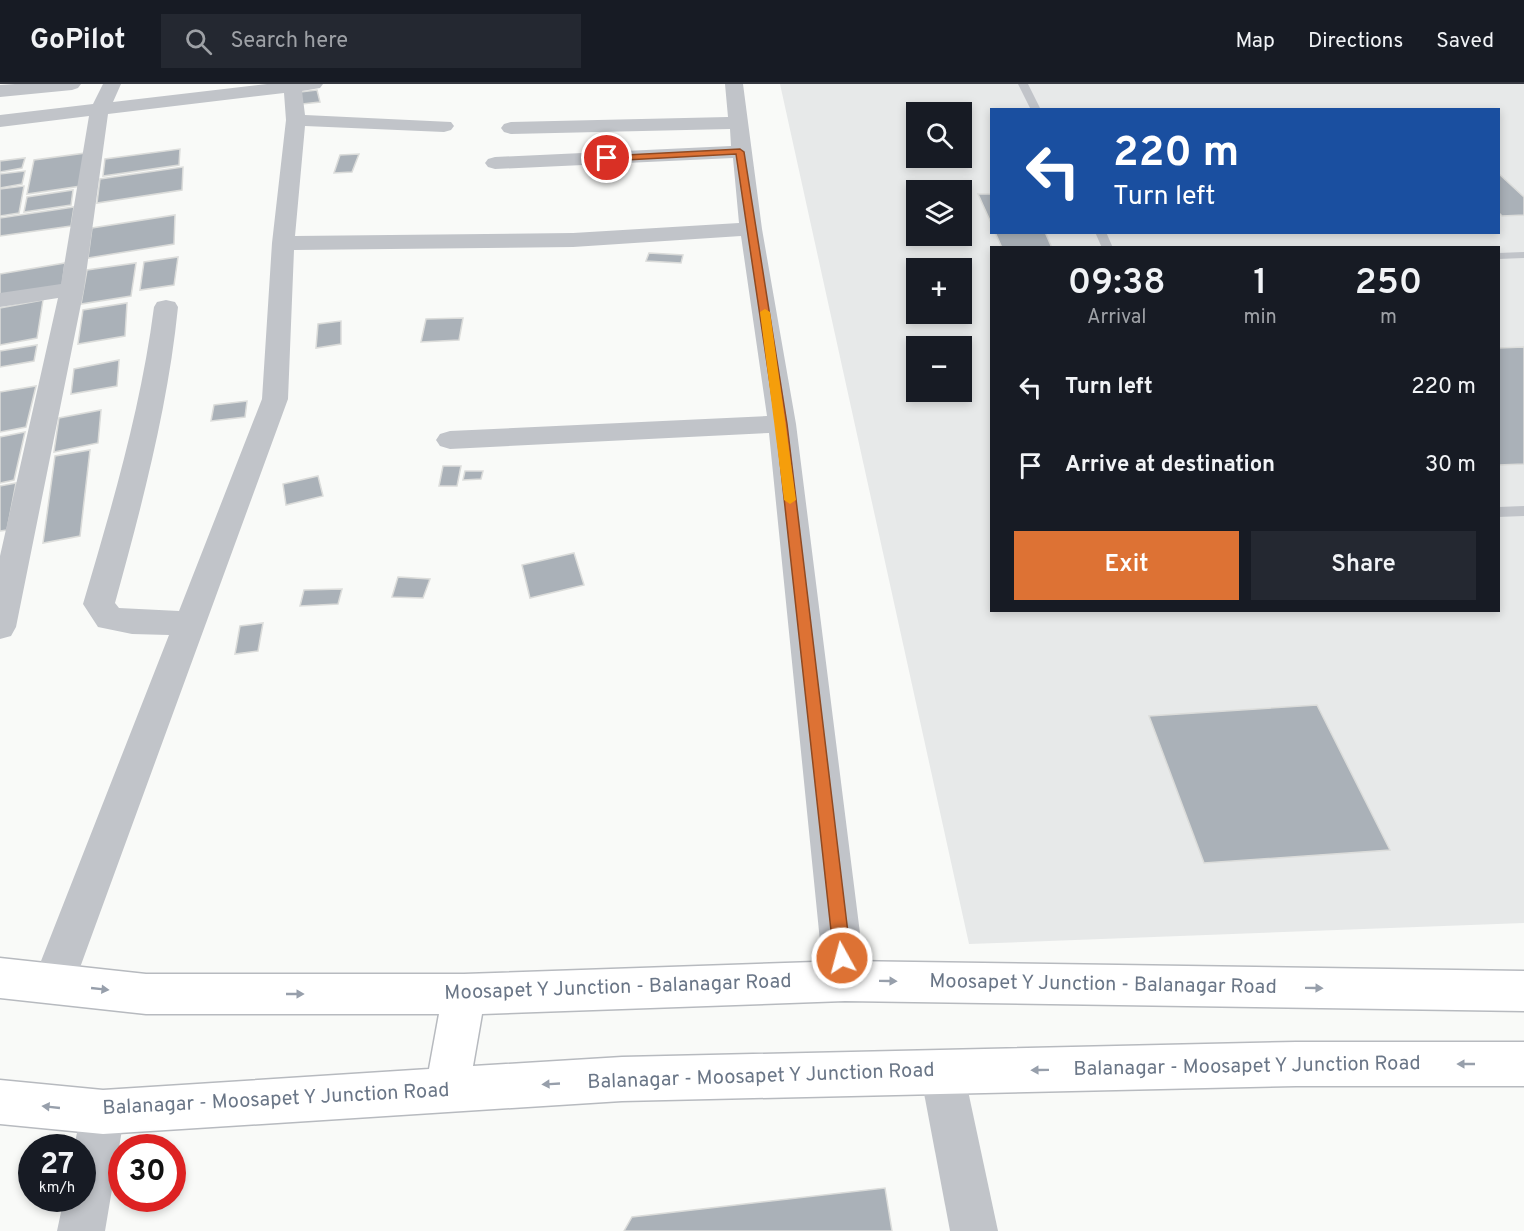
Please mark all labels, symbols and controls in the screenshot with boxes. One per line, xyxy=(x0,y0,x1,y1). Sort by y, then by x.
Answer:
search box xyxy=(161,14,581,68)
text: GoPilot xyxy=(30,23,125,59)
icon: search xyxy=(182,25,215,58)
text: Search here xyxy=(230,28,348,55)
text: Map xyxy=(1235,28,1275,55)
text: Directions xyxy=(1308,28,1403,55)
text: Saved xyxy=(1436,28,1494,55)
map controls xyxy=(906,102,972,402)
button: search xyxy=(906,102,972,168)
text: 220 m xyxy=(1113,128,1239,181)
pin xyxy=(581,132,632,183)
icon: left xyxy=(1014,132,1092,210)
icon: arrive xyxy=(590,141,623,174)
button: layers xyxy=(906,180,972,246)
text: Turn left xyxy=(1113,180,1215,214)
button: + xyxy=(906,258,972,324)
text: 09:38 xyxy=(1068,261,1166,307)
text: 1 xyxy=(1253,261,1267,307)
text: 250 xyxy=(1355,261,1422,307)
text: Arrival xyxy=(1087,305,1147,331)
text: min xyxy=(1244,305,1277,331)
text: m xyxy=(1380,305,1397,331)
button: − xyxy=(906,336,972,402)
icon: left xyxy=(1014,371,1047,404)
text: Turn left xyxy=(1065,374,1153,401)
text: 220 m xyxy=(1411,374,1476,401)
icon: arrive xyxy=(1014,449,1047,482)
text: Arrive at destination xyxy=(1065,452,1275,479)
text: 30 m xyxy=(1425,452,1476,479)
button: Exit xyxy=(1014,531,1239,600)
button: Share xyxy=(1251,531,1476,600)
position arrow xyxy=(810,926,874,990)
street label: Moosapet Y Junction - Balanagar Road xyxy=(444,969,792,1007)
street label: Moosapet Y Junction - Balanagar Road xyxy=(929,969,1277,1001)
one-way arrow xyxy=(879,977,898,986)
one-way arrow xyxy=(1305,983,1324,993)
one-way arrow xyxy=(90,984,109,994)
one-way arrow xyxy=(285,989,304,999)
street label: Balanagar - Moosapet Y Junction Road xyxy=(1073,1051,1421,1083)
street label: Balanagar - Moosapet Y Junction Road xyxy=(587,1058,935,1096)
one-way arrow xyxy=(1456,1059,1475,1069)
one-way arrow xyxy=(1030,1065,1049,1075)
street label: Balanagar - Moosapet Y Junction Road xyxy=(102,1078,450,1122)
one-way arrow xyxy=(541,1079,560,1088)
one-way arrow xyxy=(42,1102,61,1112)
speed limit sign: 30 xyxy=(108,1134,186,1212)
text: 27 xyxy=(40,1147,74,1184)
text: km/h xyxy=(39,1179,75,1198)

